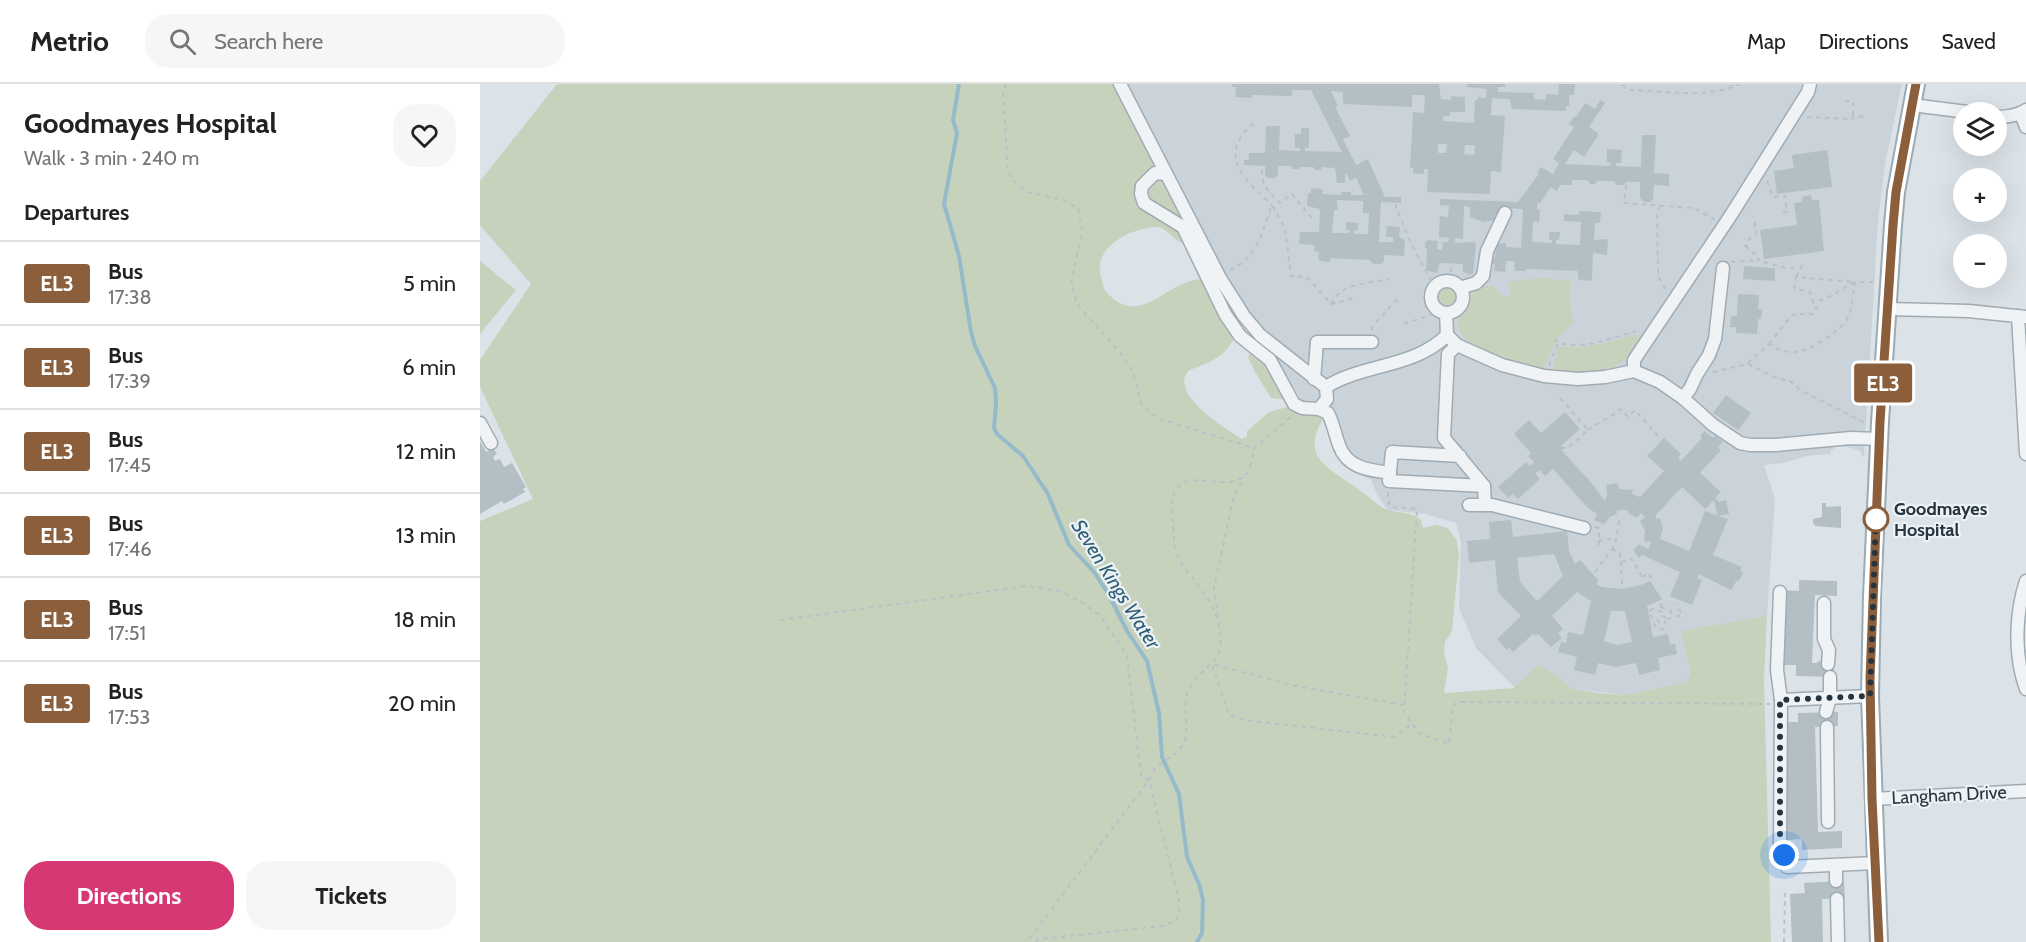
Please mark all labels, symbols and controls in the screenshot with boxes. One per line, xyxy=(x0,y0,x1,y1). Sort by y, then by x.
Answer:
search box xyxy=(145,14,565,68)
text: Metrio xyxy=(30,24,109,58)
icon: search xyxy=(166,25,199,58)
text: Search here xyxy=(214,28,323,55)
text: Map xyxy=(1747,29,1786,54)
text: Directions xyxy=(1819,29,1908,54)
text: Saved xyxy=(1941,29,1996,54)
map controls xyxy=(1953,102,2007,288)
button: layers xyxy=(1953,102,2007,156)
button: heart xyxy=(393,104,456,167)
text: Goodmayes Hospital xyxy=(24,106,277,140)
text: Walk · 3 min · 240 m xyxy=(24,146,199,170)
button: + xyxy=(1953,168,2007,222)
text: Departures xyxy=(24,199,129,226)
button: − xyxy=(1953,234,2007,288)
text: Bus xyxy=(108,258,143,285)
text: 5 min xyxy=(403,270,456,297)
text: EL3 xyxy=(40,271,74,296)
text: 17:38 xyxy=(108,285,152,309)
text: Bus xyxy=(108,342,143,369)
text: 6 min xyxy=(402,354,456,381)
text: EL3 xyxy=(40,355,74,380)
line badge: EL3 xyxy=(1848,364,1918,402)
text: 17:39 xyxy=(108,369,151,393)
text: EL3 xyxy=(1866,371,1900,396)
text: Bus xyxy=(108,426,143,453)
text: 12 min xyxy=(396,438,456,465)
text: EL3 xyxy=(40,439,74,464)
text: 17:45 xyxy=(108,453,151,477)
place label: Goodmayes Hospital xyxy=(1894,498,1988,541)
marker: Goodmayes Hospital xyxy=(1863,506,1889,532)
text: Bus xyxy=(108,510,143,537)
water label: Seven Kings Water xyxy=(1067,515,1166,654)
text: 13 min xyxy=(396,522,456,549)
text: EL3 xyxy=(40,523,74,548)
text: 17:46 xyxy=(108,537,152,561)
text: Bus xyxy=(108,594,143,621)
text: 18 min xyxy=(394,606,456,633)
text: EL3 xyxy=(40,607,74,632)
text: 17:51 xyxy=(108,621,146,645)
text: Bus xyxy=(108,678,143,705)
text: 20 min xyxy=(388,690,456,717)
text: EL3 xyxy=(40,691,74,716)
text: 17:53 xyxy=(108,705,150,729)
street label: Langham Drive xyxy=(1891,781,2007,809)
your location xyxy=(1769,840,1799,870)
button: Directions xyxy=(24,861,234,930)
button: Tickets xyxy=(246,861,456,930)

